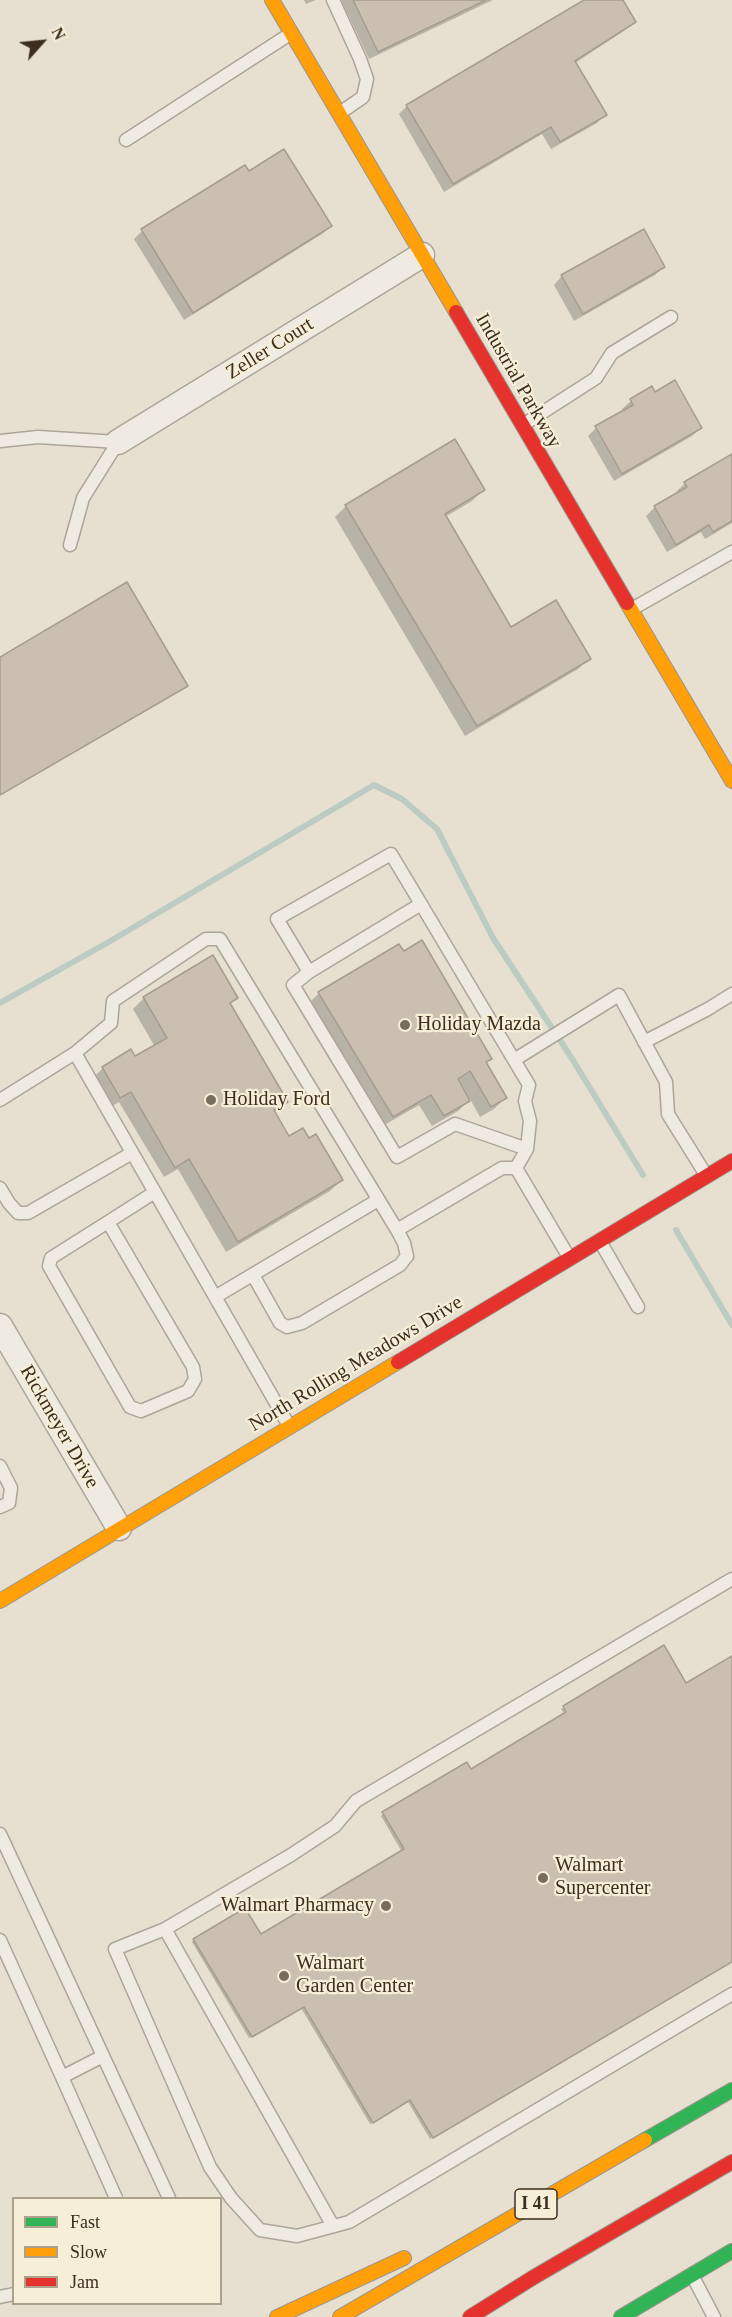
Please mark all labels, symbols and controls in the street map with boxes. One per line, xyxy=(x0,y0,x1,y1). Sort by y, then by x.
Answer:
north arrow xyxy=(12,12,72,72)
text: N xyxy=(48,25,69,43)
street label: Industrial Parkway xyxy=(470,309,566,453)
street label: Zeller Court xyxy=(222,313,318,385)
place label: Holiday Mazda xyxy=(417,1013,541,1037)
marker: Holiday Mazda xyxy=(398,1018,412,1032)
place label: Holiday Ford xyxy=(223,1088,330,1112)
marker: Holiday Ford xyxy=(204,1093,218,1107)
street label: North Rolling Meadows Drive xyxy=(245,1291,467,1437)
street label: Rickmeyer Drive xyxy=(14,1361,104,1493)
place label: Walmart Supercenter xyxy=(555,1854,651,1901)
marker: Walmart Supercenter xyxy=(536,1871,550,1885)
place label: Walmart Pharmacy xyxy=(221,1894,374,1918)
marker: Walmart Pharmacy xyxy=(379,1899,393,1913)
place label: Walmart Garden Center xyxy=(296,1952,413,1999)
marker: Walmart Garden Center xyxy=(277,1969,291,1983)
road number: I 41 xyxy=(515,2189,557,2219)
legend xyxy=(12,2197,222,2305)
text: Fast xyxy=(70,2212,100,2232)
text: Slow xyxy=(70,2242,107,2262)
text: Jam xyxy=(70,2272,99,2292)

